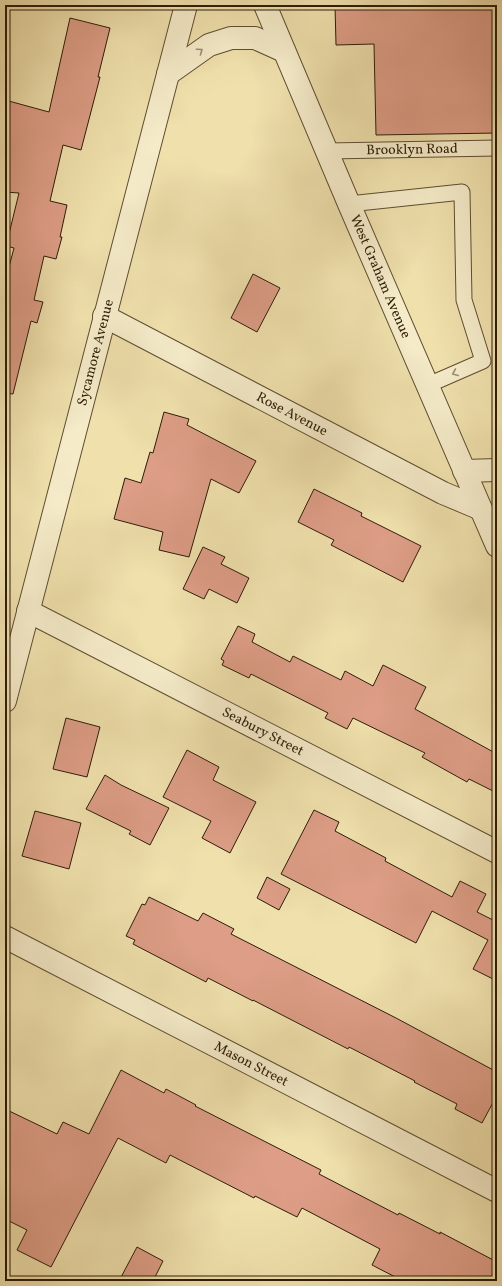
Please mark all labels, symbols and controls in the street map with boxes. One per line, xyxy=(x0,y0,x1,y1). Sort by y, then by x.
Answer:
one-way arrow xyxy=(196,48,203,56)
street label: Brooklyn Road xyxy=(366,139,458,160)
street label: West Graham Avenue xyxy=(345,212,416,342)
street label: Sycamore Avenue xyxy=(73,297,119,408)
one-way arrow xyxy=(452,368,460,376)
street label: Rose Avenue xyxy=(253,388,331,441)
street label: Seabury Street xyxy=(219,703,307,761)
street label: Mason Street xyxy=(211,1037,292,1091)

